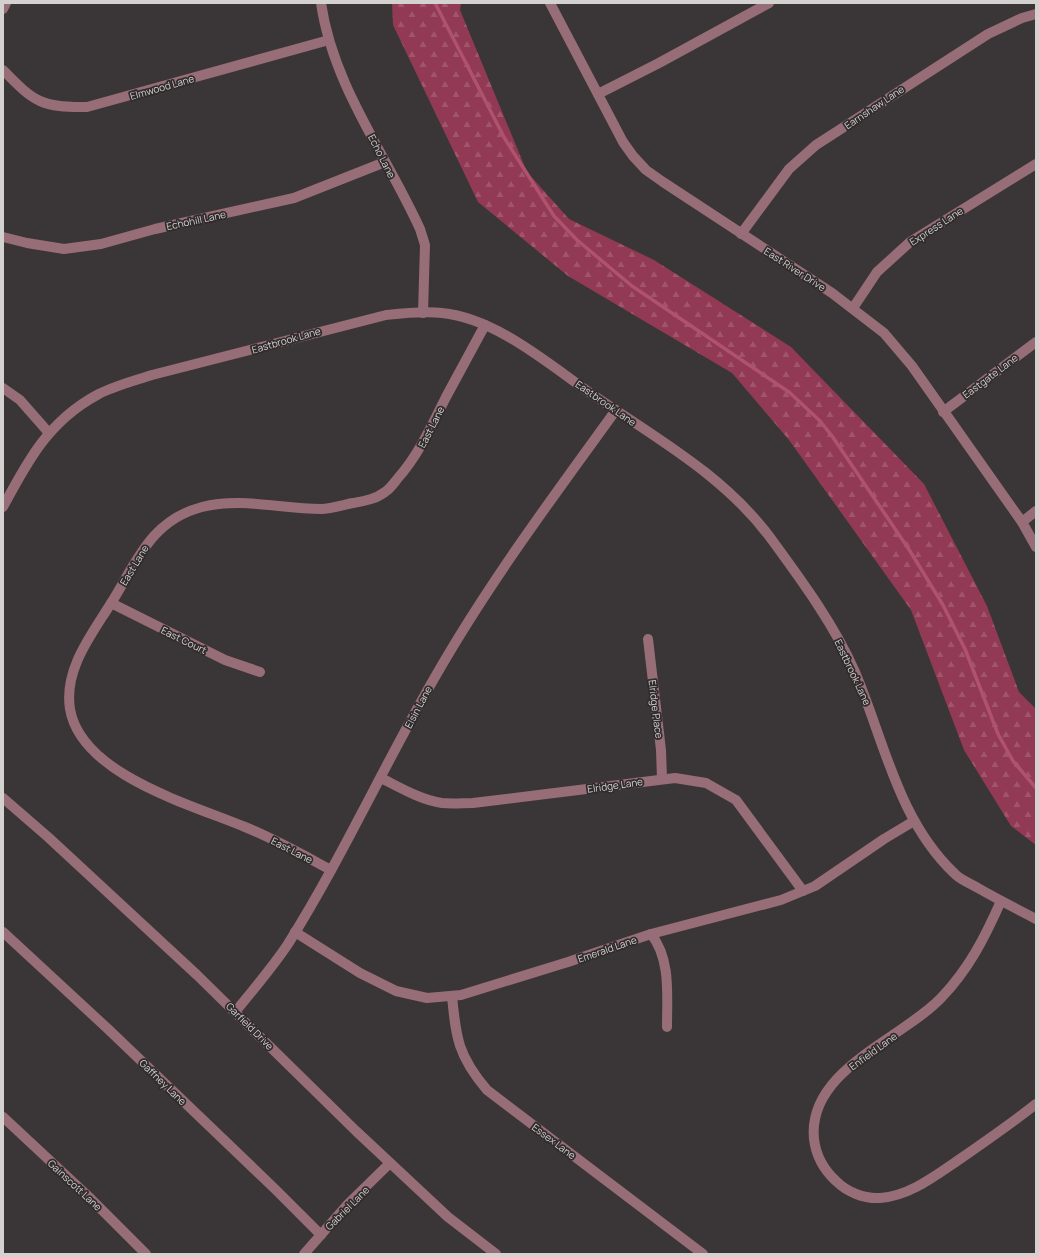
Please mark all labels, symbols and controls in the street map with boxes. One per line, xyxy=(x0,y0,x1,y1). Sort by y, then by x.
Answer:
street label: Elmwood Lane xyxy=(128,71,196,103)
street label: Earnshaw Lane xyxy=(841,82,907,132)
street label: Echo Lane xyxy=(365,132,399,180)
street label: Express Lane xyxy=(907,203,966,249)
street label: Echohill Lane xyxy=(165,207,227,233)
street label: East River Drive xyxy=(761,244,829,294)
street label: Eastbrook Lane xyxy=(250,323,322,357)
street label: Eastgate Lane xyxy=(959,350,1021,401)
street label: Eastbrook Lane xyxy=(573,377,639,429)
street label: East Lane xyxy=(415,404,448,450)
street label: East Lane xyxy=(116,542,152,588)
street label: East Court xyxy=(159,623,209,657)
street label: Eastbrook Lane xyxy=(832,637,874,707)
street label: Elridge Place xyxy=(645,679,667,739)
street label: Elsin Lane xyxy=(401,683,435,731)
street label: Elridge Lane xyxy=(586,774,644,796)
street label: East Lane xyxy=(269,834,315,867)
street label: Emerald Lane xyxy=(576,932,639,966)
street label: Garfield Drive xyxy=(223,999,277,1053)
street label: Enfield Lane xyxy=(846,1029,900,1073)
street label: Gaffney Lane xyxy=(136,1056,190,1108)
street label: Essex Lane xyxy=(529,1120,579,1162)
street label: Gainscott Lane xyxy=(45,1156,105,1214)
street label: Gabriel Lane xyxy=(322,1183,372,1233)

